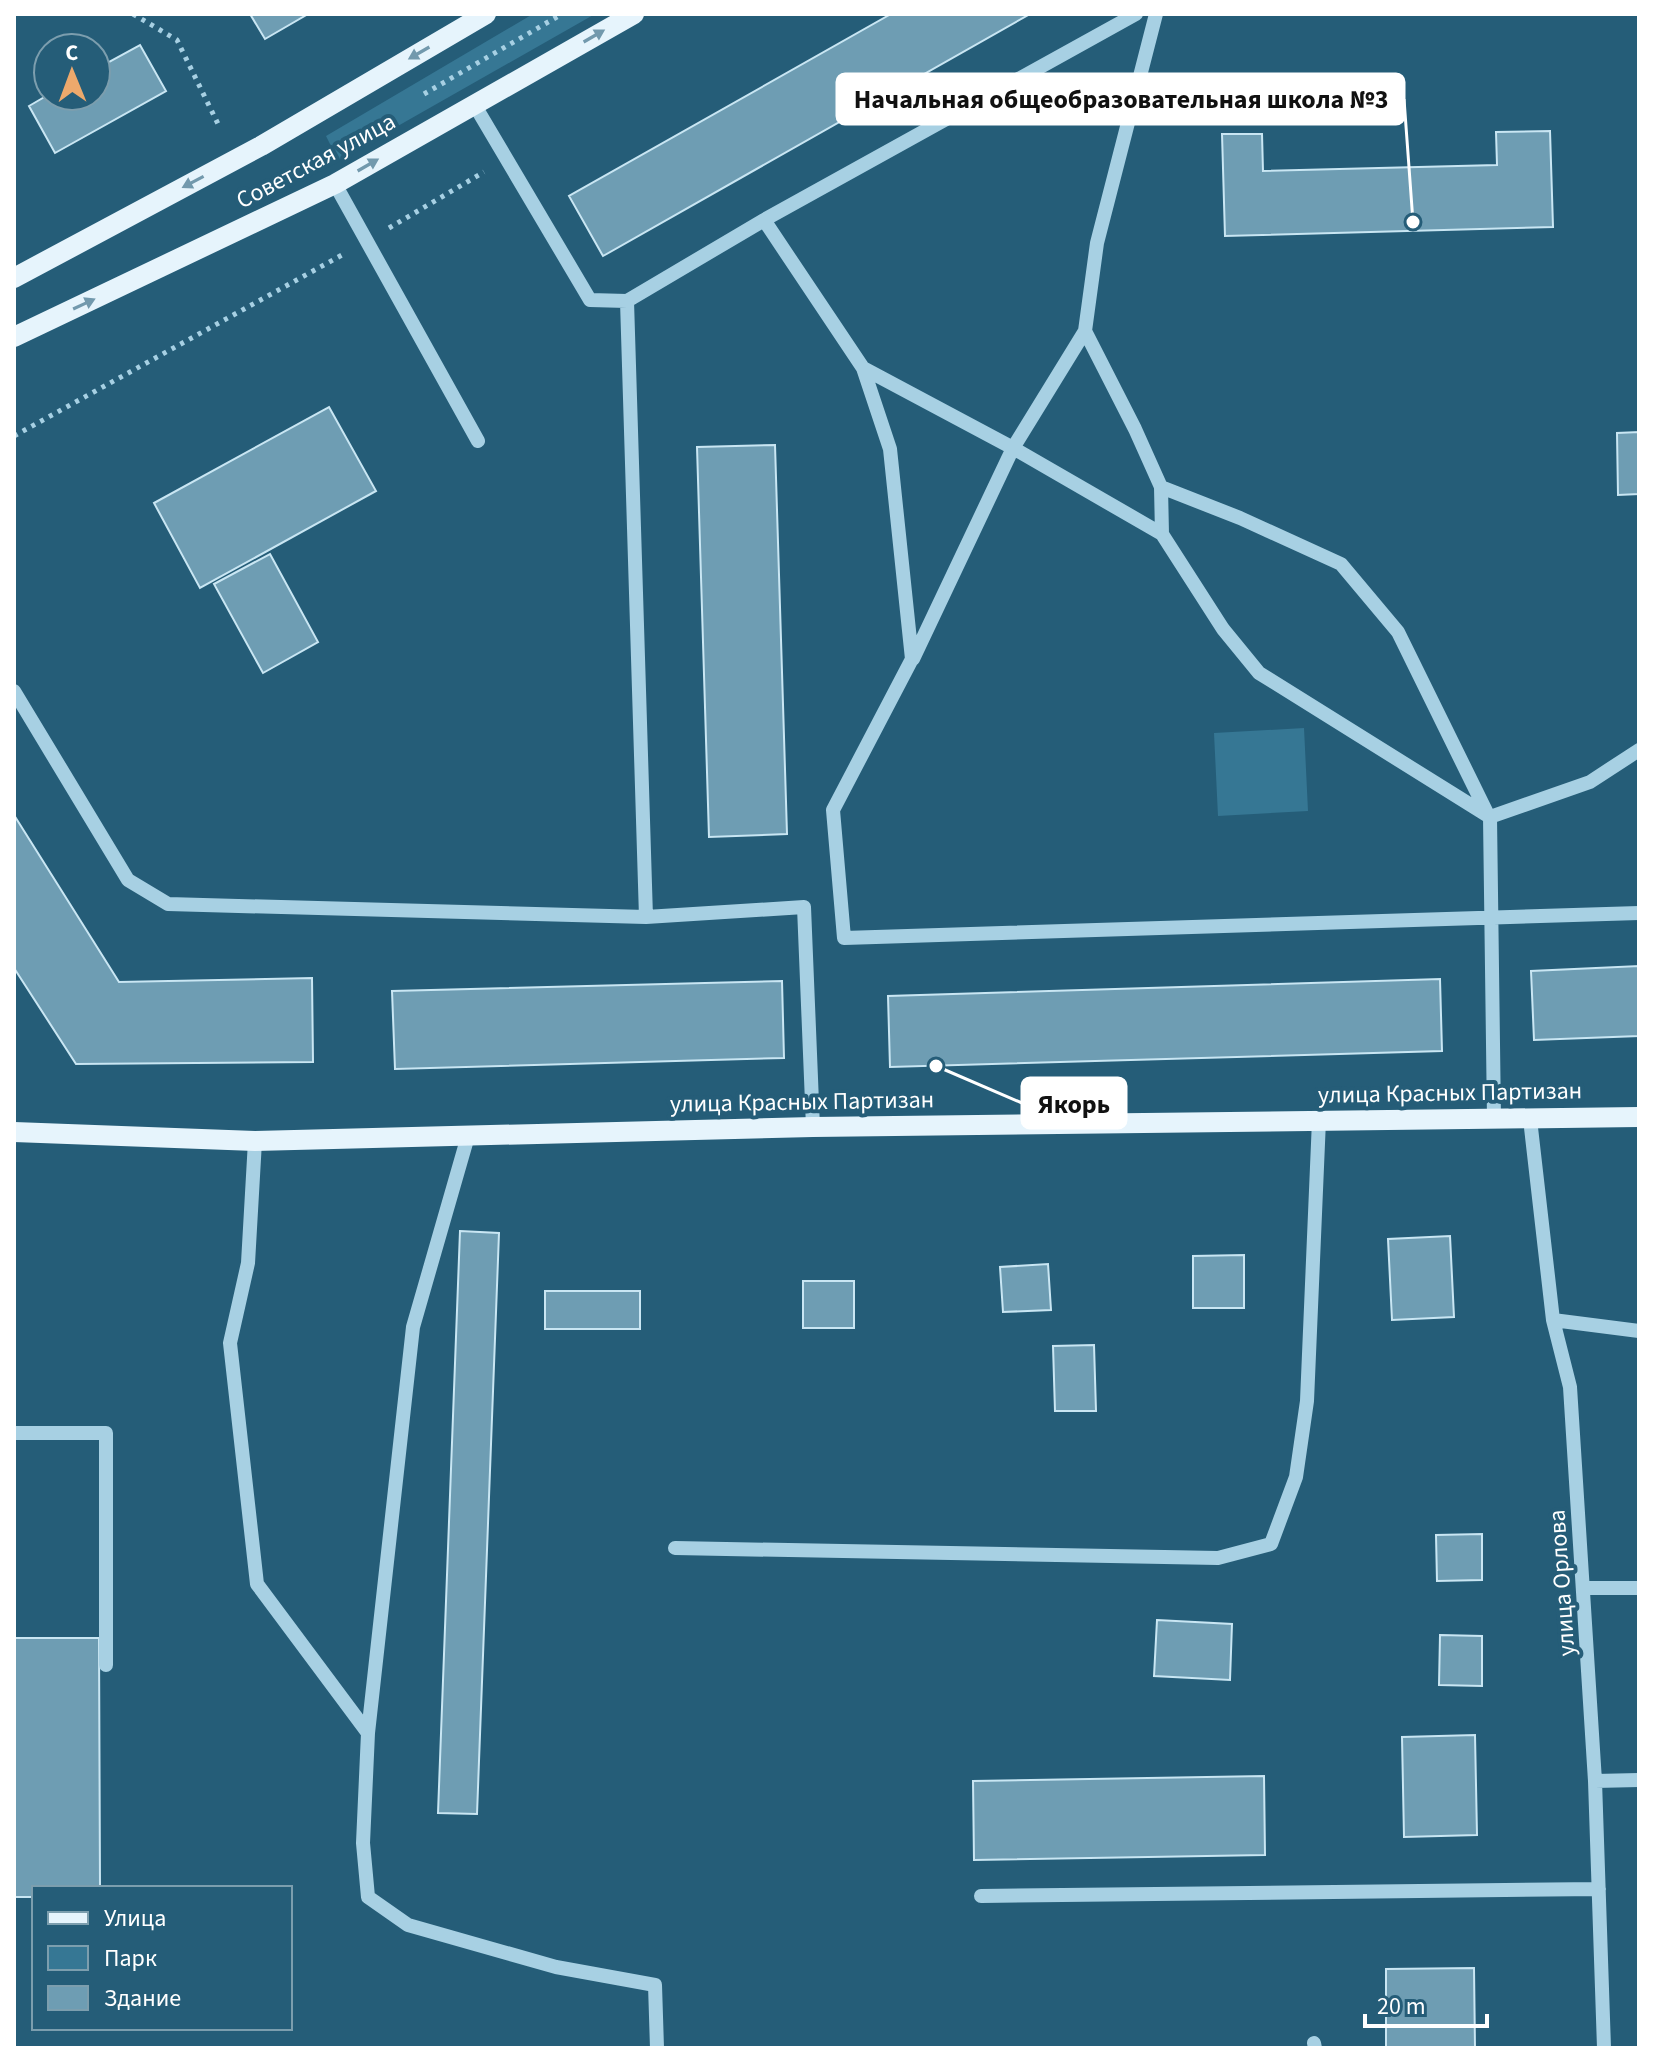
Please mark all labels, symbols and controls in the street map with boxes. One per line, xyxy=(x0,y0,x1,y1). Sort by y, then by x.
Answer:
one-way arrow xyxy=(583,30,605,44)
north arrow xyxy=(32,32,112,112)
text: С xyxy=(65,37,79,69)
one-way arrow xyxy=(408,46,430,60)
callout: Начальная общеобразовательная школа №3 xyxy=(837,74,1404,124)
text: Начальная общеобразовательная школа №3 xyxy=(854,81,1388,118)
street label: Советская улица xyxy=(230,104,402,218)
one-way arrow xyxy=(357,158,379,172)
one-way arrow xyxy=(182,175,204,189)
one-way arrow xyxy=(73,297,96,311)
street label: улица Красных Партизан xyxy=(1318,1073,1582,1113)
callout: Якорь xyxy=(1022,1078,1126,1128)
street label: улица Красных Партизан xyxy=(670,1082,934,1122)
text: Якорь xyxy=(1038,1086,1110,1123)
street label: улица Орлова xyxy=(1539,1508,1585,1658)
legend xyxy=(32,1886,292,2030)
text: Улица xyxy=(104,1901,166,1936)
text: Парк xyxy=(104,1941,157,1976)
scale bar xyxy=(1365,1978,1487,2028)
text: Здание xyxy=(104,1981,181,2016)
text: 20 m xyxy=(1377,1989,1426,2024)

